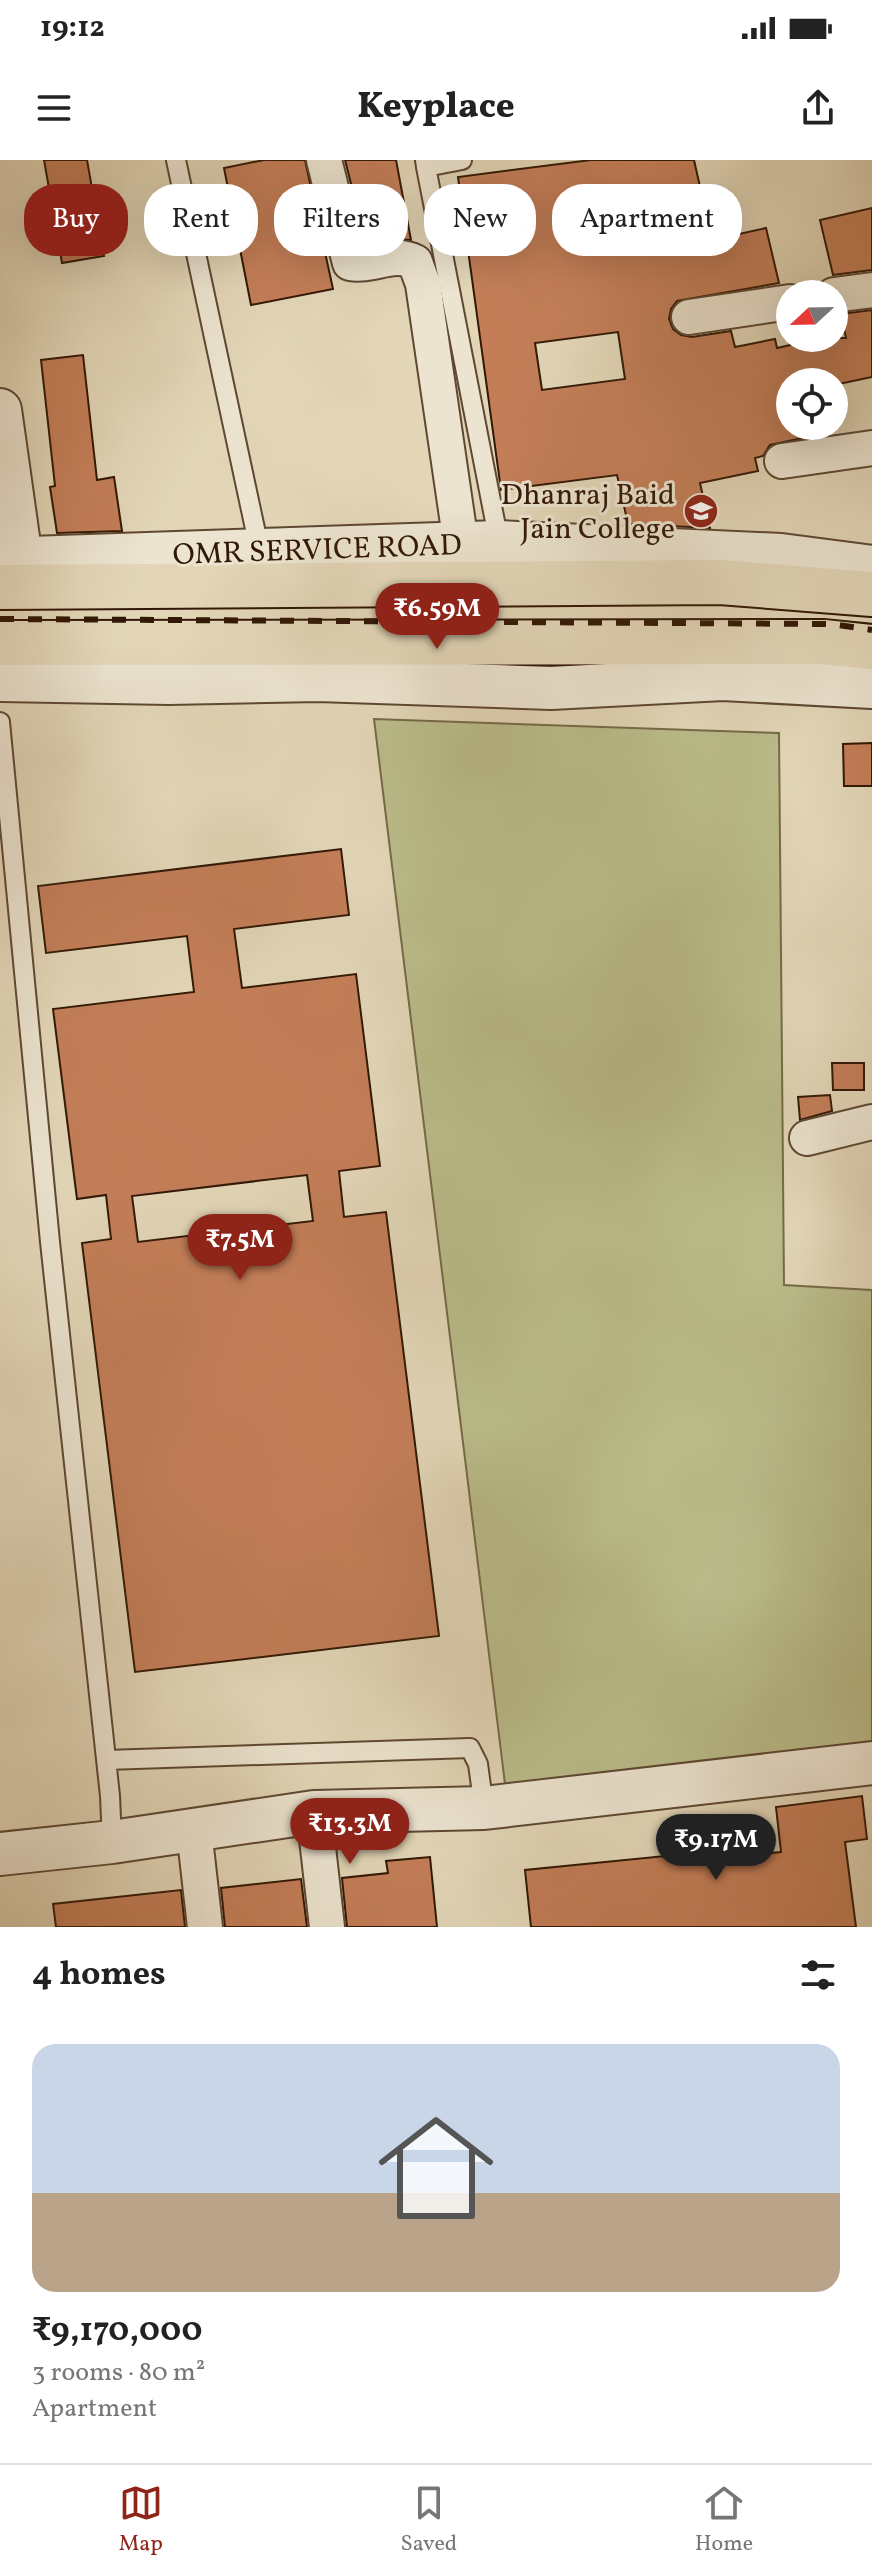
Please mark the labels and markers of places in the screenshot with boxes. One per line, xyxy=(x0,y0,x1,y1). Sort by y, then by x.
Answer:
place label: Dhanraj Baid Jain College xyxy=(501,475,675,551)
school or university icon: Dhanraj Baid Jain College xyxy=(682,492,720,530)
pin: ₹6.59M xyxy=(372,583,502,651)
pin: ₹7.5M xyxy=(184,1214,296,1282)
pin: ₹13.3M xyxy=(285,1798,415,1866)
pin: ₹9.17M xyxy=(651,1814,781,1882)

